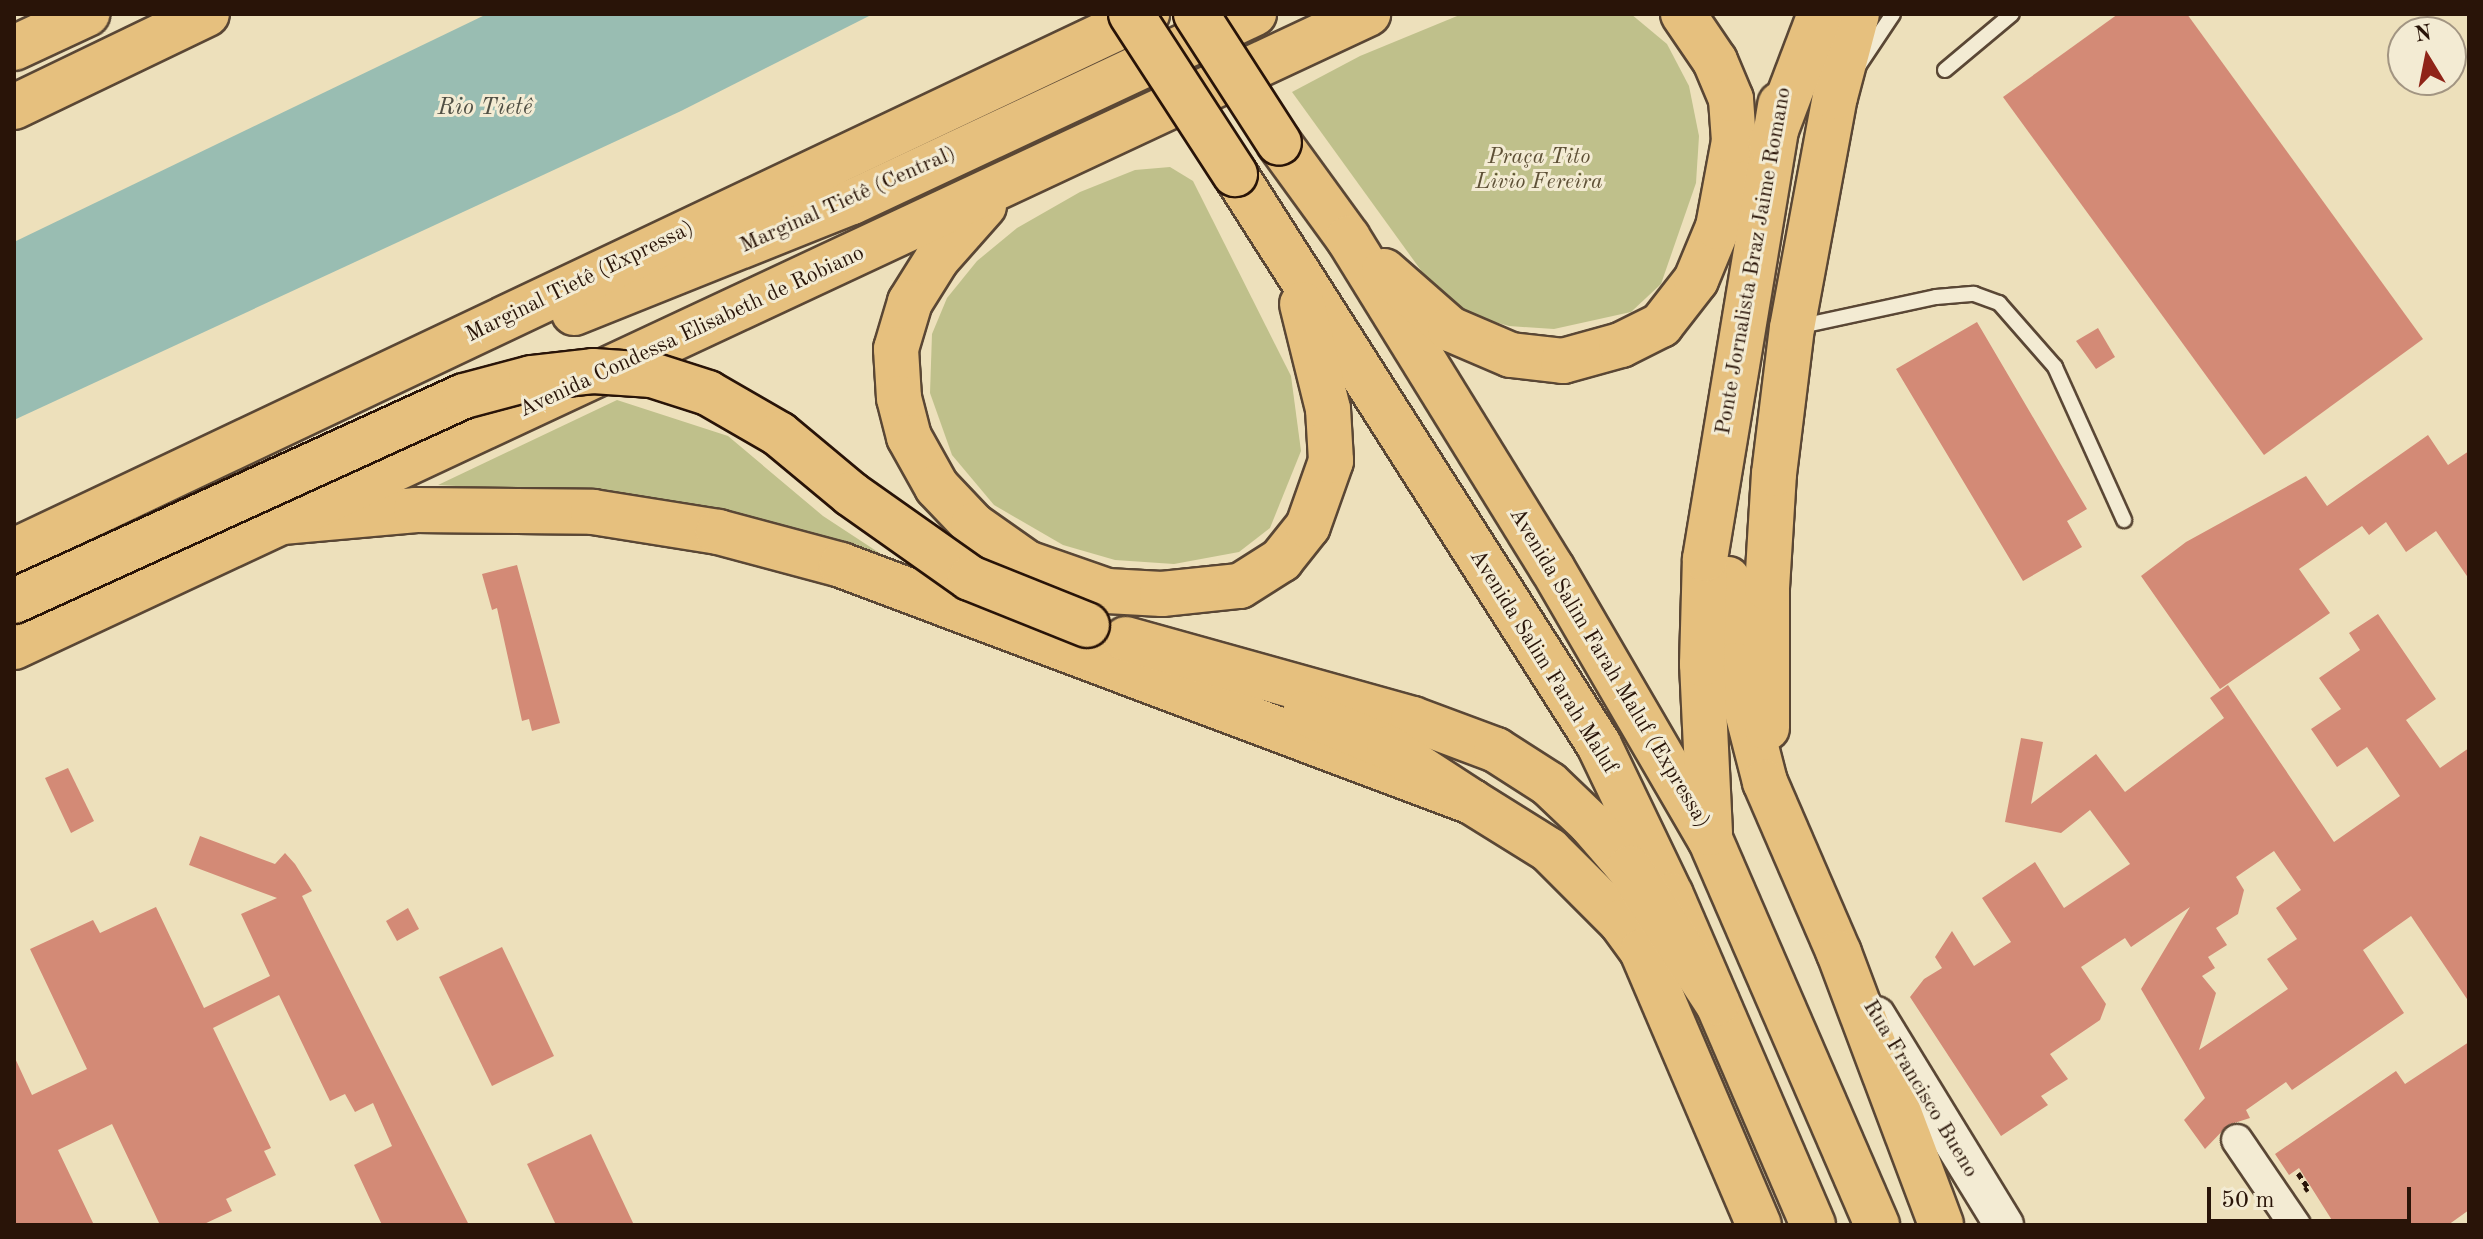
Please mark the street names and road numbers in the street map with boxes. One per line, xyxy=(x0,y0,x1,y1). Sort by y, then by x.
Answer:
street label: Ponte Jornalista Braz Jaime Romano xyxy=(1710,85,1798,437)
street label: Marginal Tietê (Central) xyxy=(736,140,960,260)
street label: Marginal Tietê (Expressa) xyxy=(462,215,698,349)
street label: Avenida Condessa Elisabeth de Robiano xyxy=(515,240,869,424)
street label: Avenida Salim Farah Maluf (Expressa) xyxy=(1503,503,1715,833)
street label: Avenida Salim Farah Maluf xyxy=(1463,545,1623,779)
street label: Rua Francisco Bueno xyxy=(1856,995,1984,1183)

